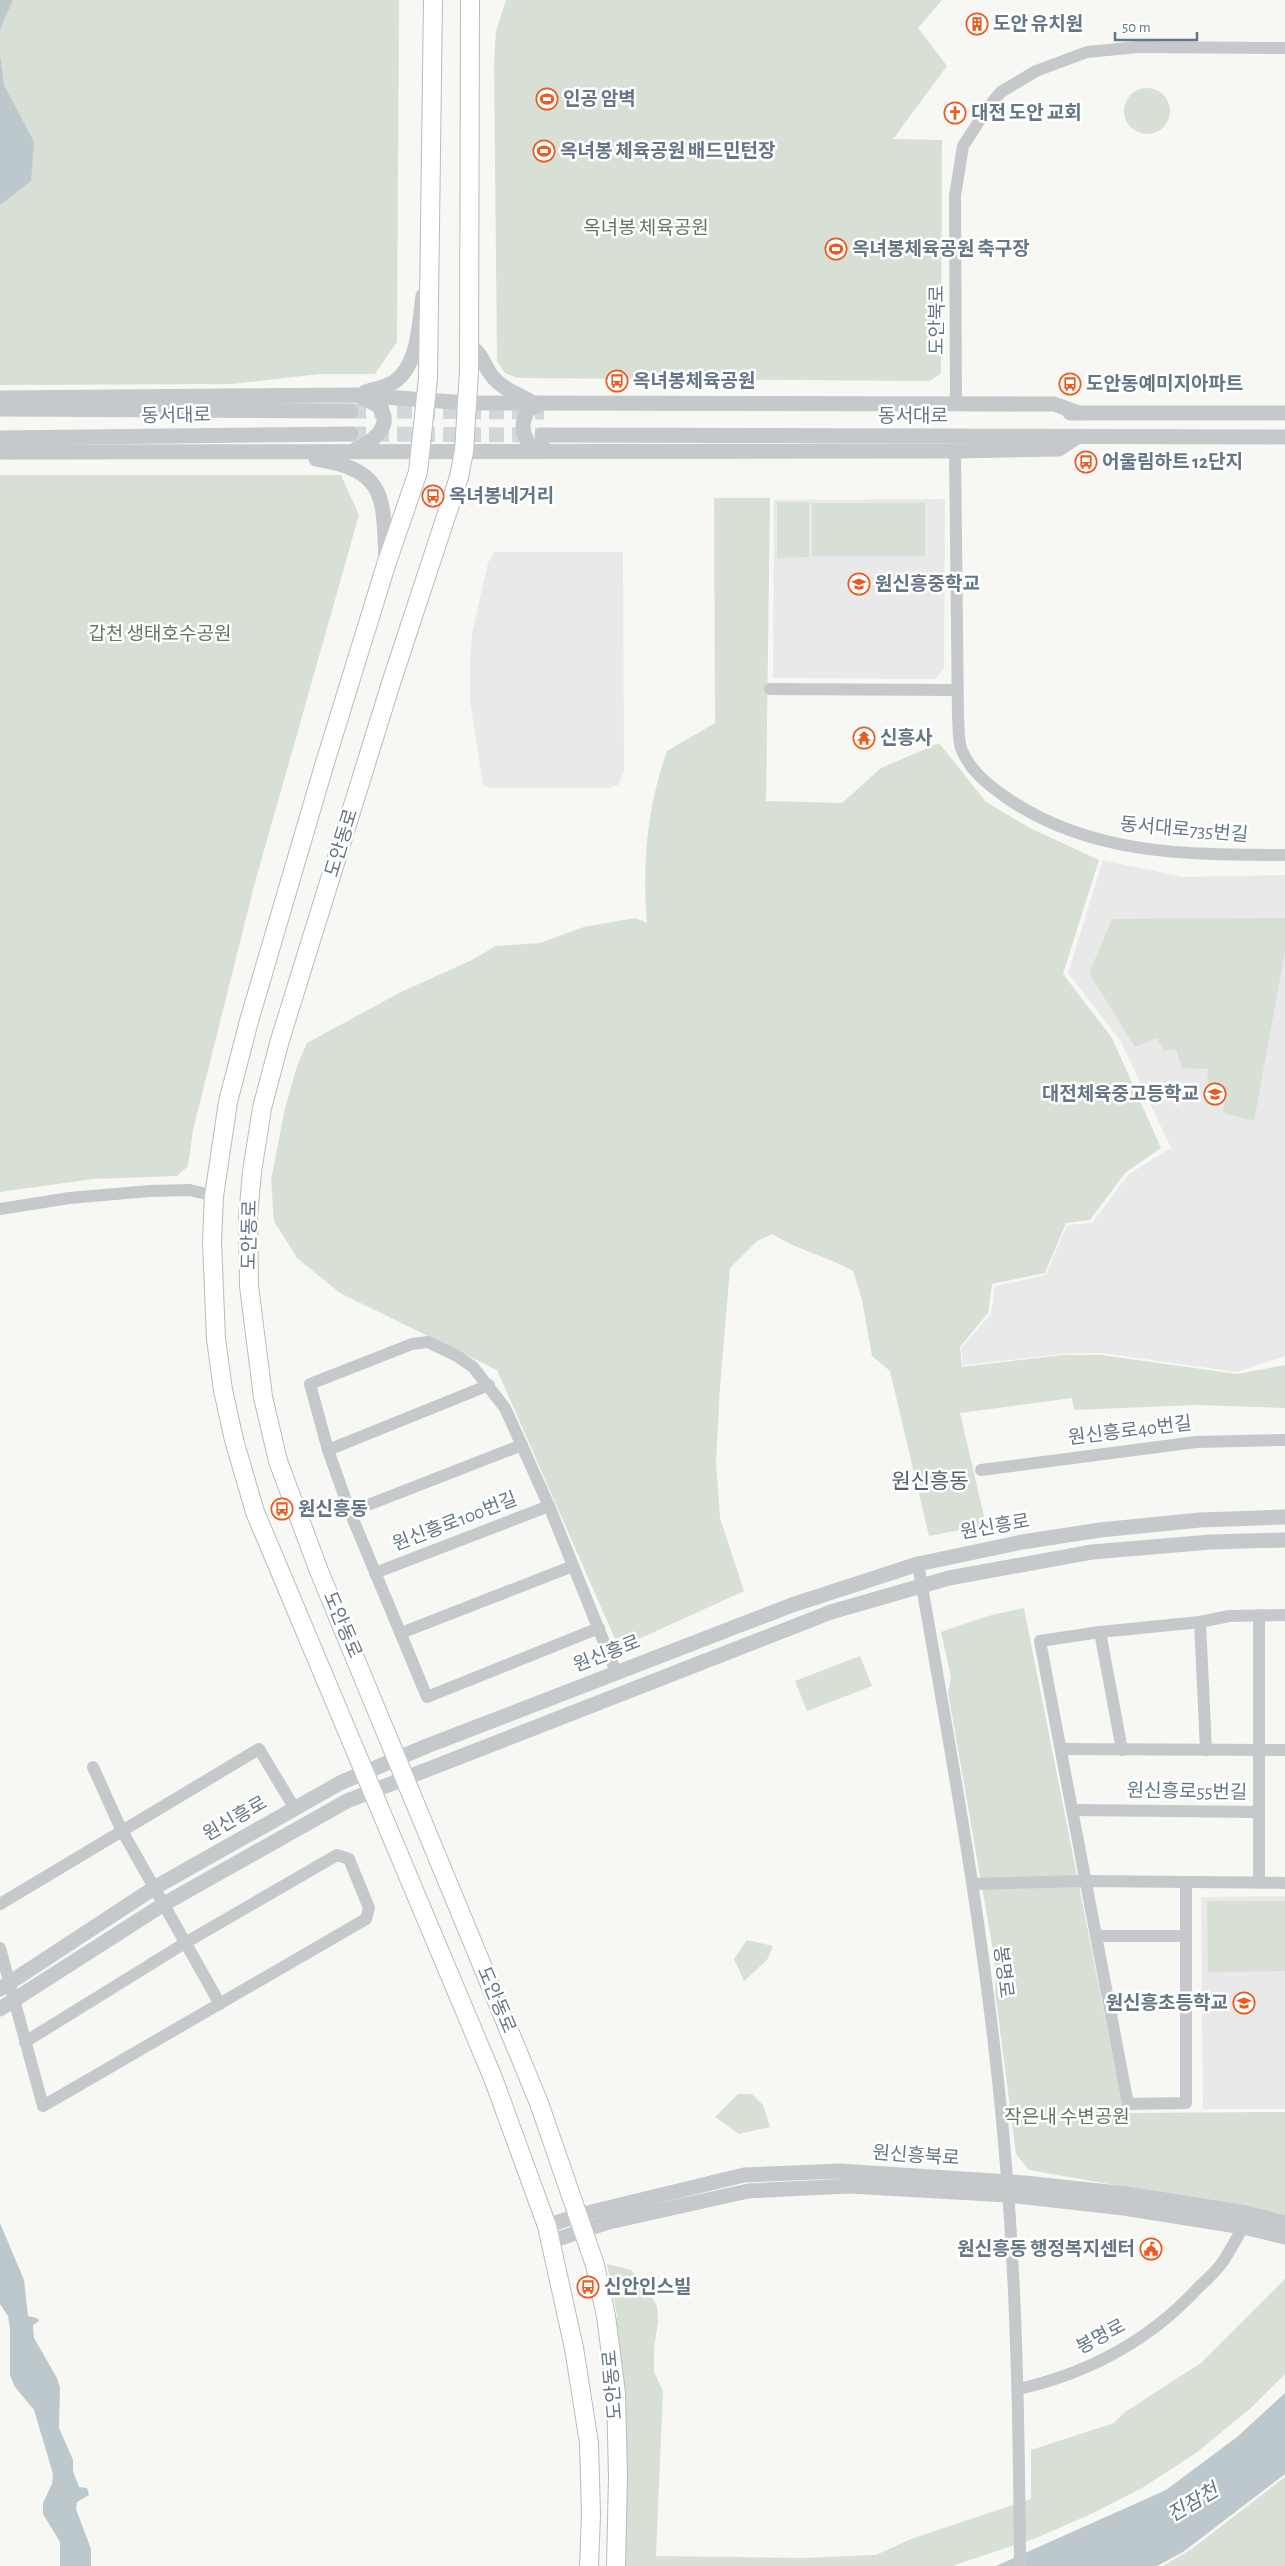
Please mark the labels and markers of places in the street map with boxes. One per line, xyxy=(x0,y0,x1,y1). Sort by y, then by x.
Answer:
building icon: 도안 유치원 xyxy=(965,12,989,36)
place label: 도안 유치원 xyxy=(993,14,1083,34)
sports icon: 인공 암벽 xyxy=(535,87,559,111)
place label: 인공 암벽 xyxy=(563,89,636,109)
church icon: 대전 도안 교회 xyxy=(943,101,967,125)
place label: 대전 도안 교회 xyxy=(971,103,1082,123)
sports icon: 옥녀봉 체육공원 배드민턴장 xyxy=(532,139,556,163)
place label: 옥녀봉 체육공원 배드민턴장 xyxy=(560,141,776,161)
sports icon: 옥녀봉체육공원 축구장 xyxy=(824,237,848,261)
place label: 옥녀봉체육공원 축구장 xyxy=(852,239,1030,259)
bus stop icon: 옥녀봉체육공원 xyxy=(605,369,629,393)
place label: 옥녀봉체육공원 xyxy=(633,371,755,391)
bus stop icon: 도안동예미지아파트 xyxy=(1058,372,1082,396)
place label: 도안동예미지아파트 xyxy=(1086,374,1243,394)
bus stop icon: 어울림하트 12단지 xyxy=(1074,450,1098,474)
place label: 어울림하트 12단지 xyxy=(1102,452,1243,472)
bus stop icon: 옥녀봉네거리 xyxy=(421,484,445,508)
place label: 옥녀봉네거리 xyxy=(449,486,554,506)
school or university icon: 원신흥중학교 xyxy=(847,572,871,596)
place label: 원신흥중학교 xyxy=(875,573,980,594)
temple icon: 신흥사 xyxy=(852,726,876,750)
place label: 신흥사 xyxy=(880,728,933,748)
school or university icon: 대전체육중고등학교 xyxy=(1203,1082,1227,1106)
place label: 대전체육중고등학교 xyxy=(1042,1083,1199,1104)
bus stop icon: 원신흥동 xyxy=(270,1497,294,1521)
place label: 원신흥동 xyxy=(298,1499,368,1519)
school or university icon: 원신흥초등학교 xyxy=(1232,1991,1256,2015)
place label: 원신흥초등학교 xyxy=(1106,1992,1228,2013)
public building icon: 원신흥동 행정복지센터 xyxy=(1139,2237,1163,2261)
place label: 원신흥동 행정복지센터 xyxy=(957,2239,1135,2259)
bus stop icon: 신안인스빌 xyxy=(576,2275,600,2299)
place label: 신안인스빌 xyxy=(604,2277,691,2297)

